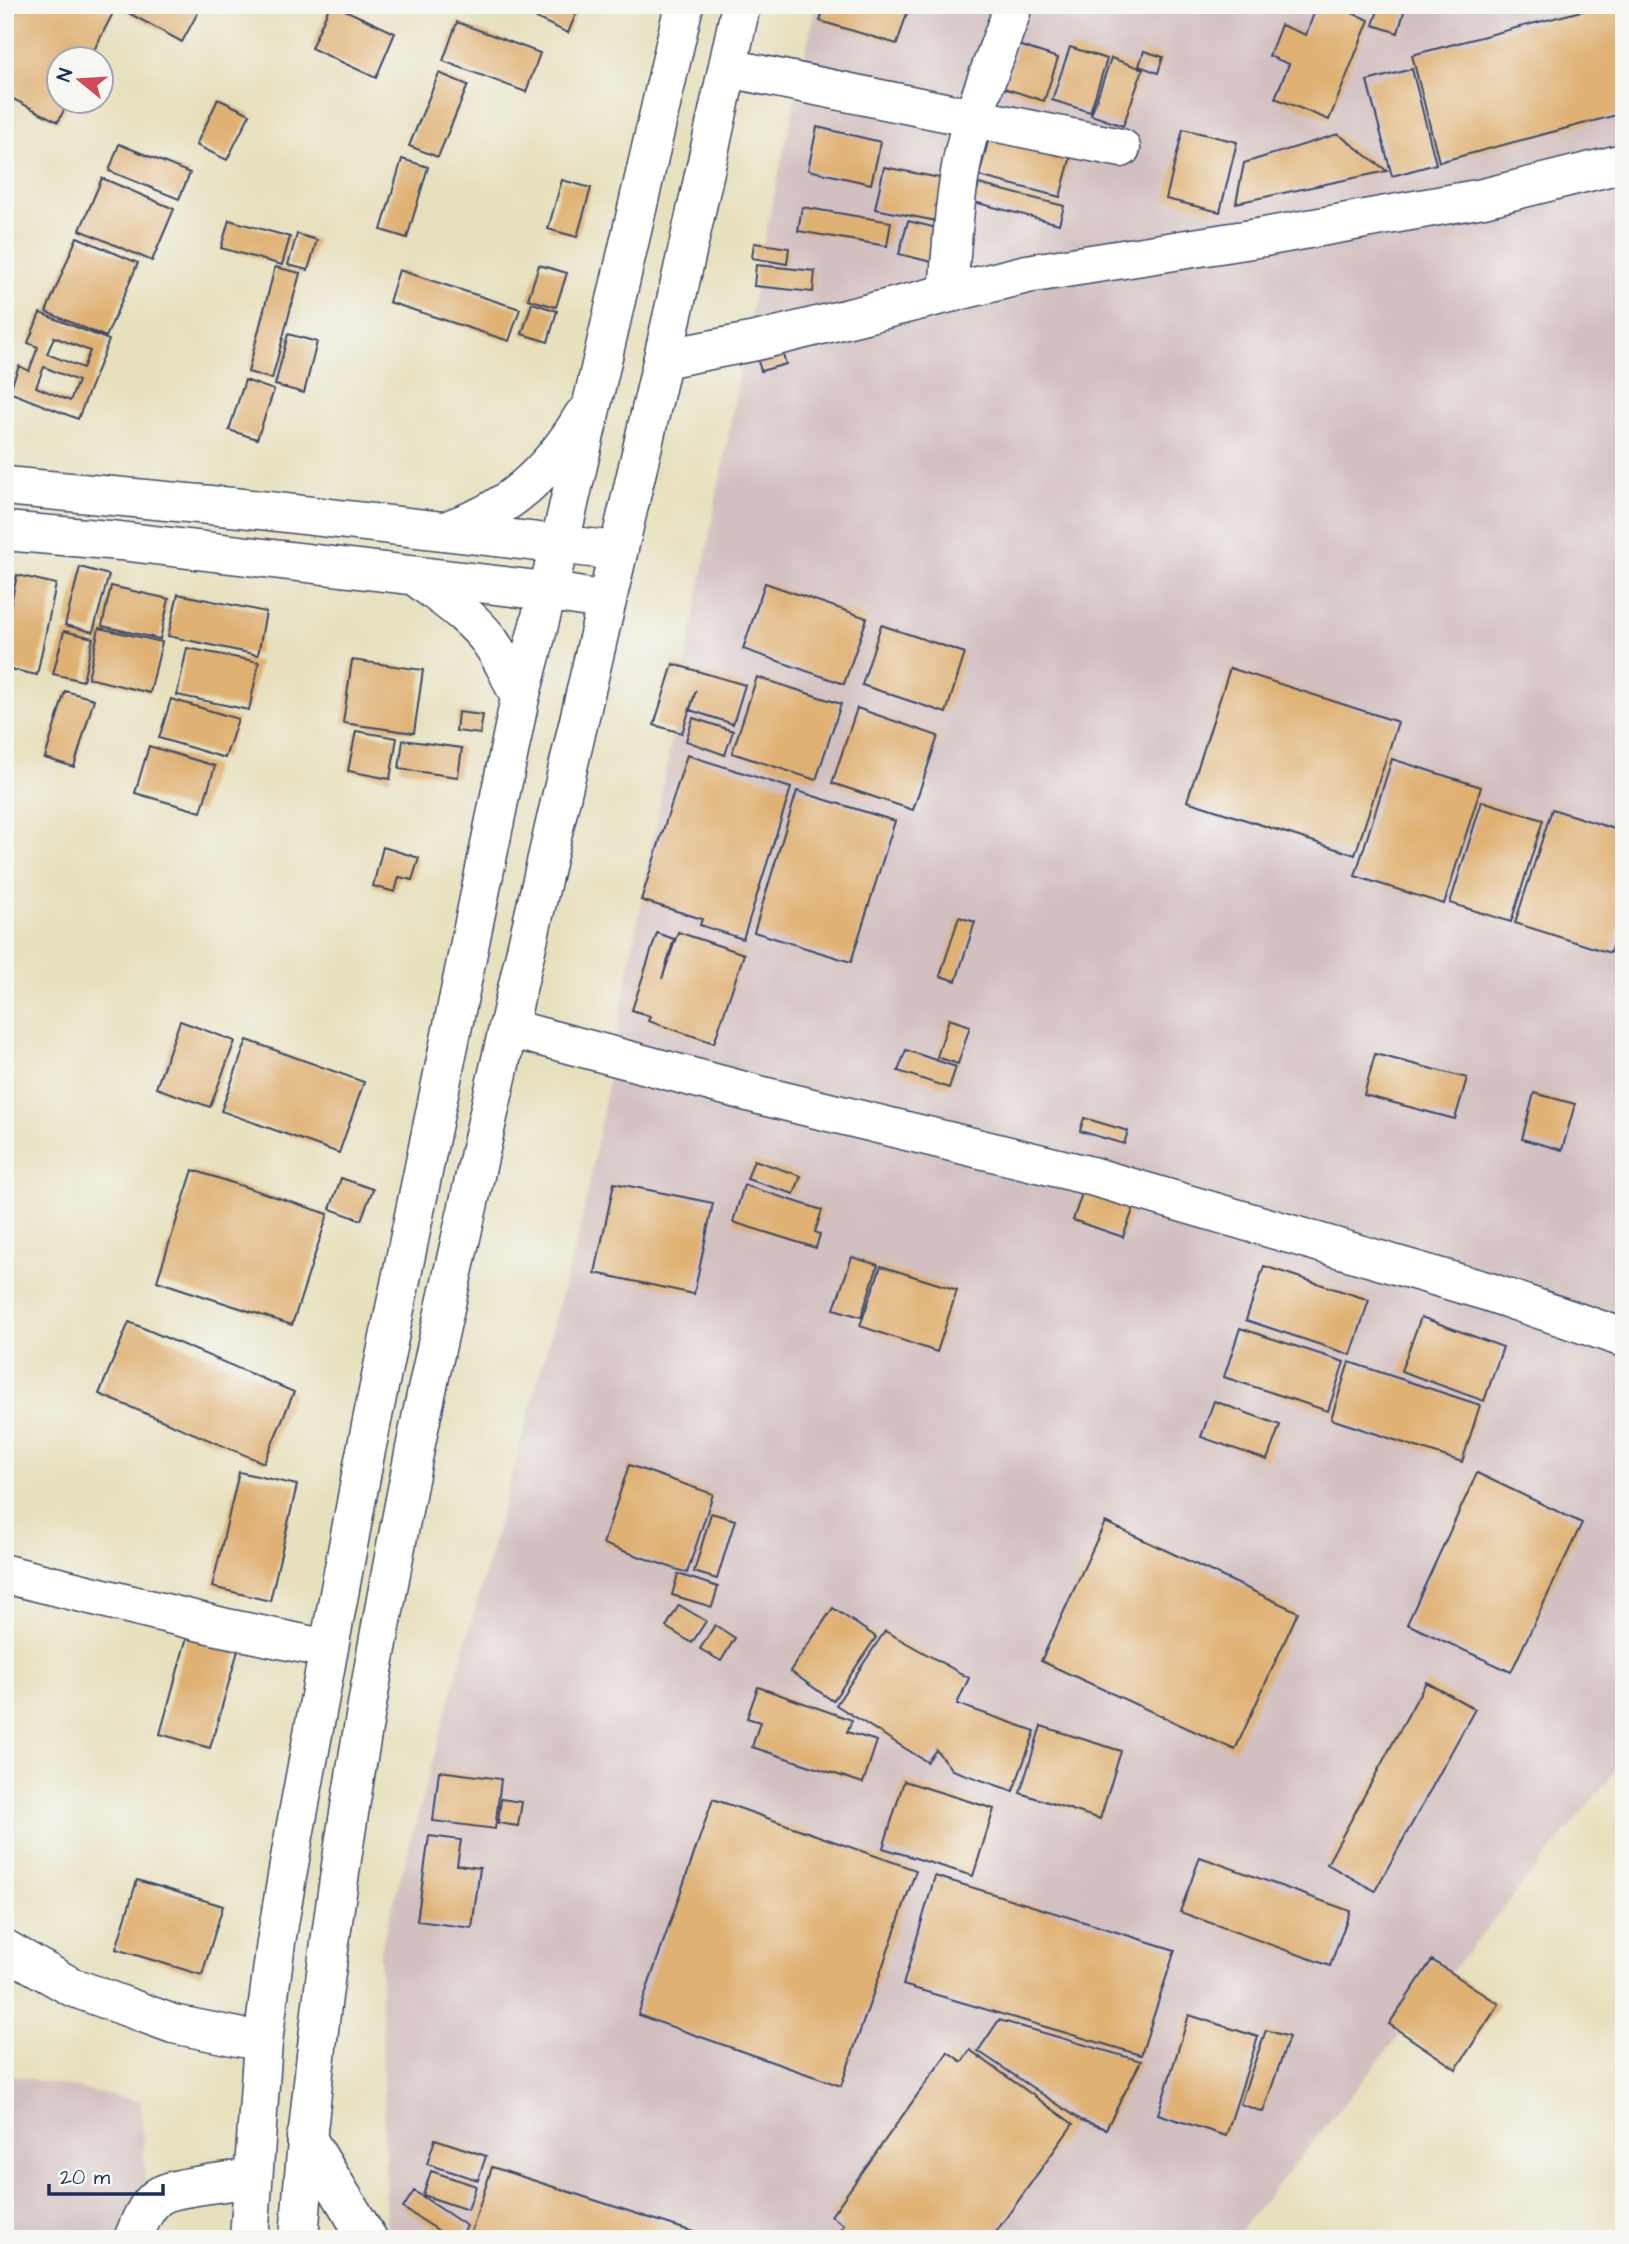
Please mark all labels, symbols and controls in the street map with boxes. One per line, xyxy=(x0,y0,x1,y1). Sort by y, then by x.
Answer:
north arrow xyxy=(46,46,116,116)
text: N xyxy=(51,65,80,85)
scale bar xyxy=(49,2153,163,2197)
text: 20 m xyxy=(60,2163,111,2192)

